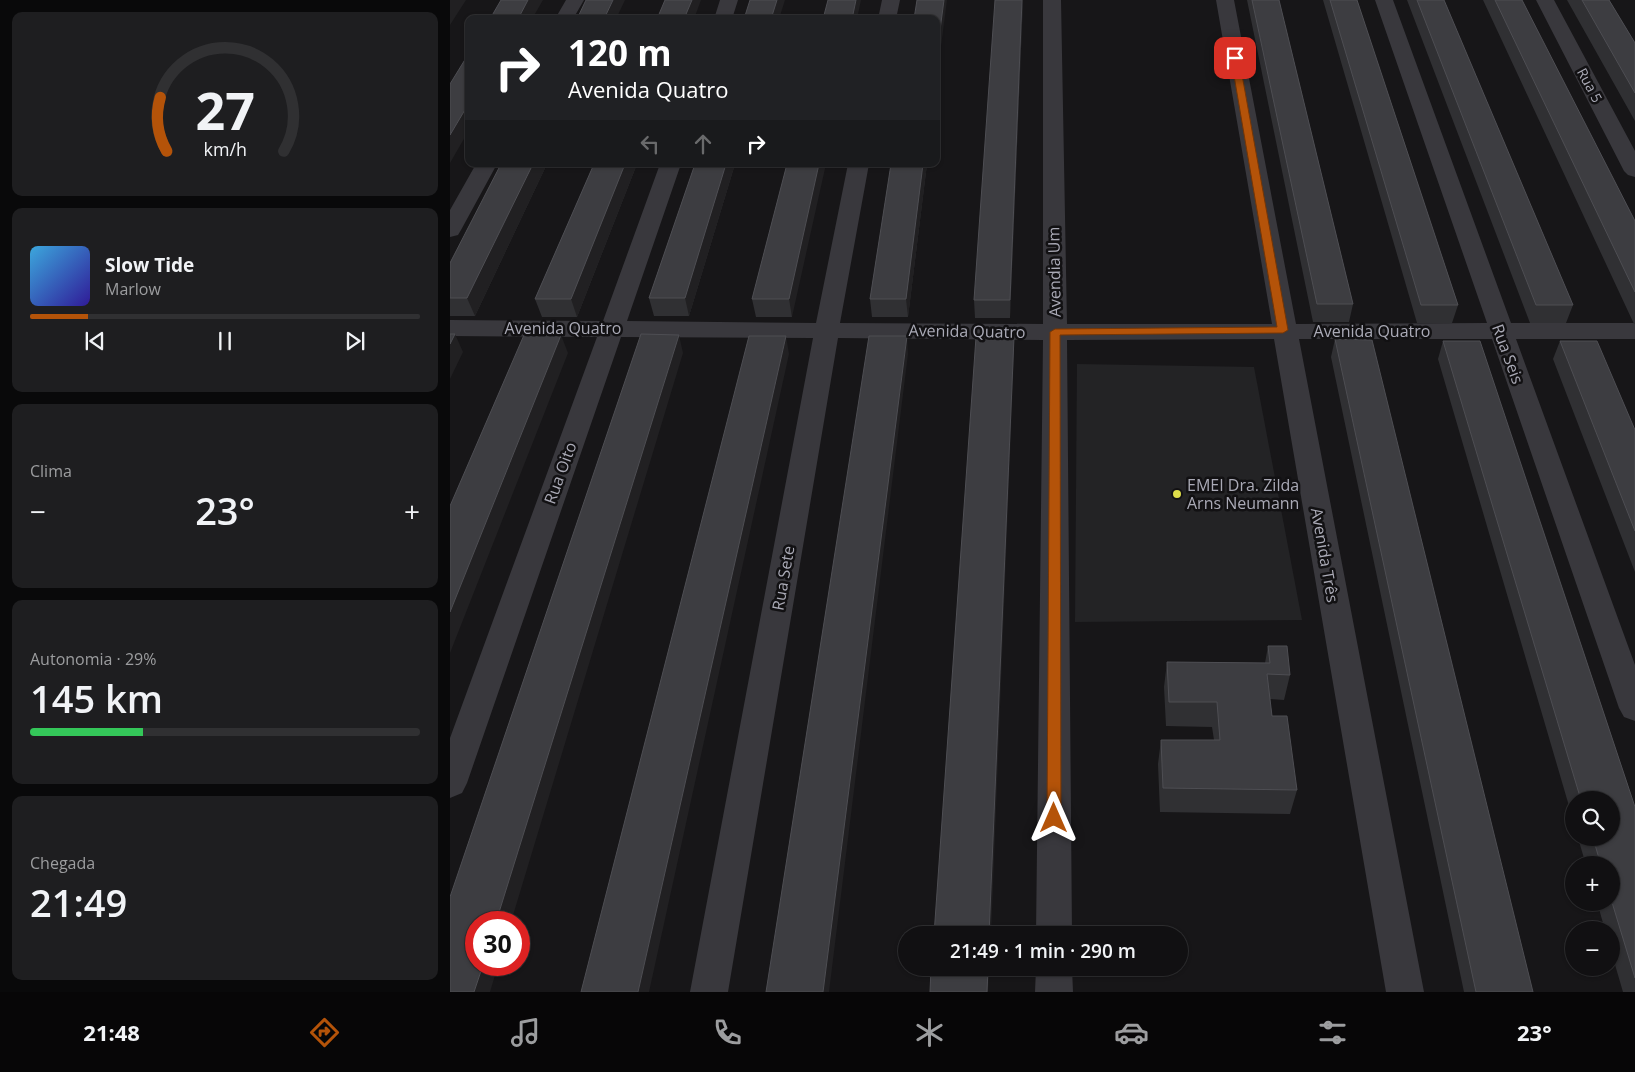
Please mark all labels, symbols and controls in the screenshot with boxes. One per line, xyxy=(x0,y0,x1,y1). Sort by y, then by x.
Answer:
text: 120 m xyxy=(568,29,672,76)
icon: right xyxy=(485,35,550,100)
pin xyxy=(1214,37,1256,79)
icon: arrive xyxy=(1221,44,1249,72)
street label: Rua 5 xyxy=(1573,64,1607,106)
text: 27 xyxy=(195,74,255,145)
text: Avenida Quatro xyxy=(568,74,729,104)
icon: left xyxy=(636,130,664,158)
icon: ahead xyxy=(689,130,717,158)
icon: right xyxy=(742,130,770,158)
text: km/h xyxy=(203,137,247,161)
street label: Avendia Um xyxy=(1042,227,1066,317)
text: Slow Tide xyxy=(105,252,194,278)
text: Marlow xyxy=(105,278,161,300)
street label: Avenida Quatro xyxy=(505,317,621,339)
street label: Avenida Quatro xyxy=(908,319,1026,343)
street label: Avenida Quatro xyxy=(1314,320,1430,342)
street label: Rua Seis xyxy=(1487,321,1529,387)
icon: previous xyxy=(81,327,109,355)
icon: pause xyxy=(211,327,239,355)
icon: next xyxy=(341,327,369,355)
street label: Rua Oito xyxy=(539,439,581,507)
text: Clima xyxy=(30,460,72,482)
place label: EMEI Dra. Zilda Arns Neumann xyxy=(1187,474,1299,514)
text: 23° xyxy=(195,484,255,536)
marker: EMEI Dra. Zilda Arns Neumann xyxy=(1171,488,1183,500)
text: − xyxy=(30,492,46,530)
text: + xyxy=(404,492,420,530)
street label: Avenida Três xyxy=(1306,506,1344,604)
street label: Rua Sete xyxy=(767,544,799,612)
text: Autonomia · 29% xyxy=(30,648,156,670)
text: 145 km xyxy=(30,672,163,724)
position arrow xyxy=(1027,791,1079,843)
map controls xyxy=(1565,791,1620,976)
button: search xyxy=(1565,791,1620,846)
text: Chegada xyxy=(30,852,95,874)
button: + xyxy=(1565,856,1620,911)
text: 21:49 xyxy=(30,876,127,928)
speed limit sign: 30 xyxy=(465,911,530,976)
button: − xyxy=(1565,921,1620,976)
text: 21:49 · 1 min · 290 m xyxy=(950,938,1136,964)
icon: directions xyxy=(307,1015,342,1050)
icon: music xyxy=(508,1015,543,1050)
icon: phone xyxy=(710,1015,745,1050)
icon: climate xyxy=(912,1015,947,1050)
icon: car xyxy=(1114,1015,1149,1050)
icon: filters xyxy=(1315,1015,1350,1050)
text: 21:48 xyxy=(83,1017,140,1047)
text: 23° xyxy=(1517,1017,1552,1047)

